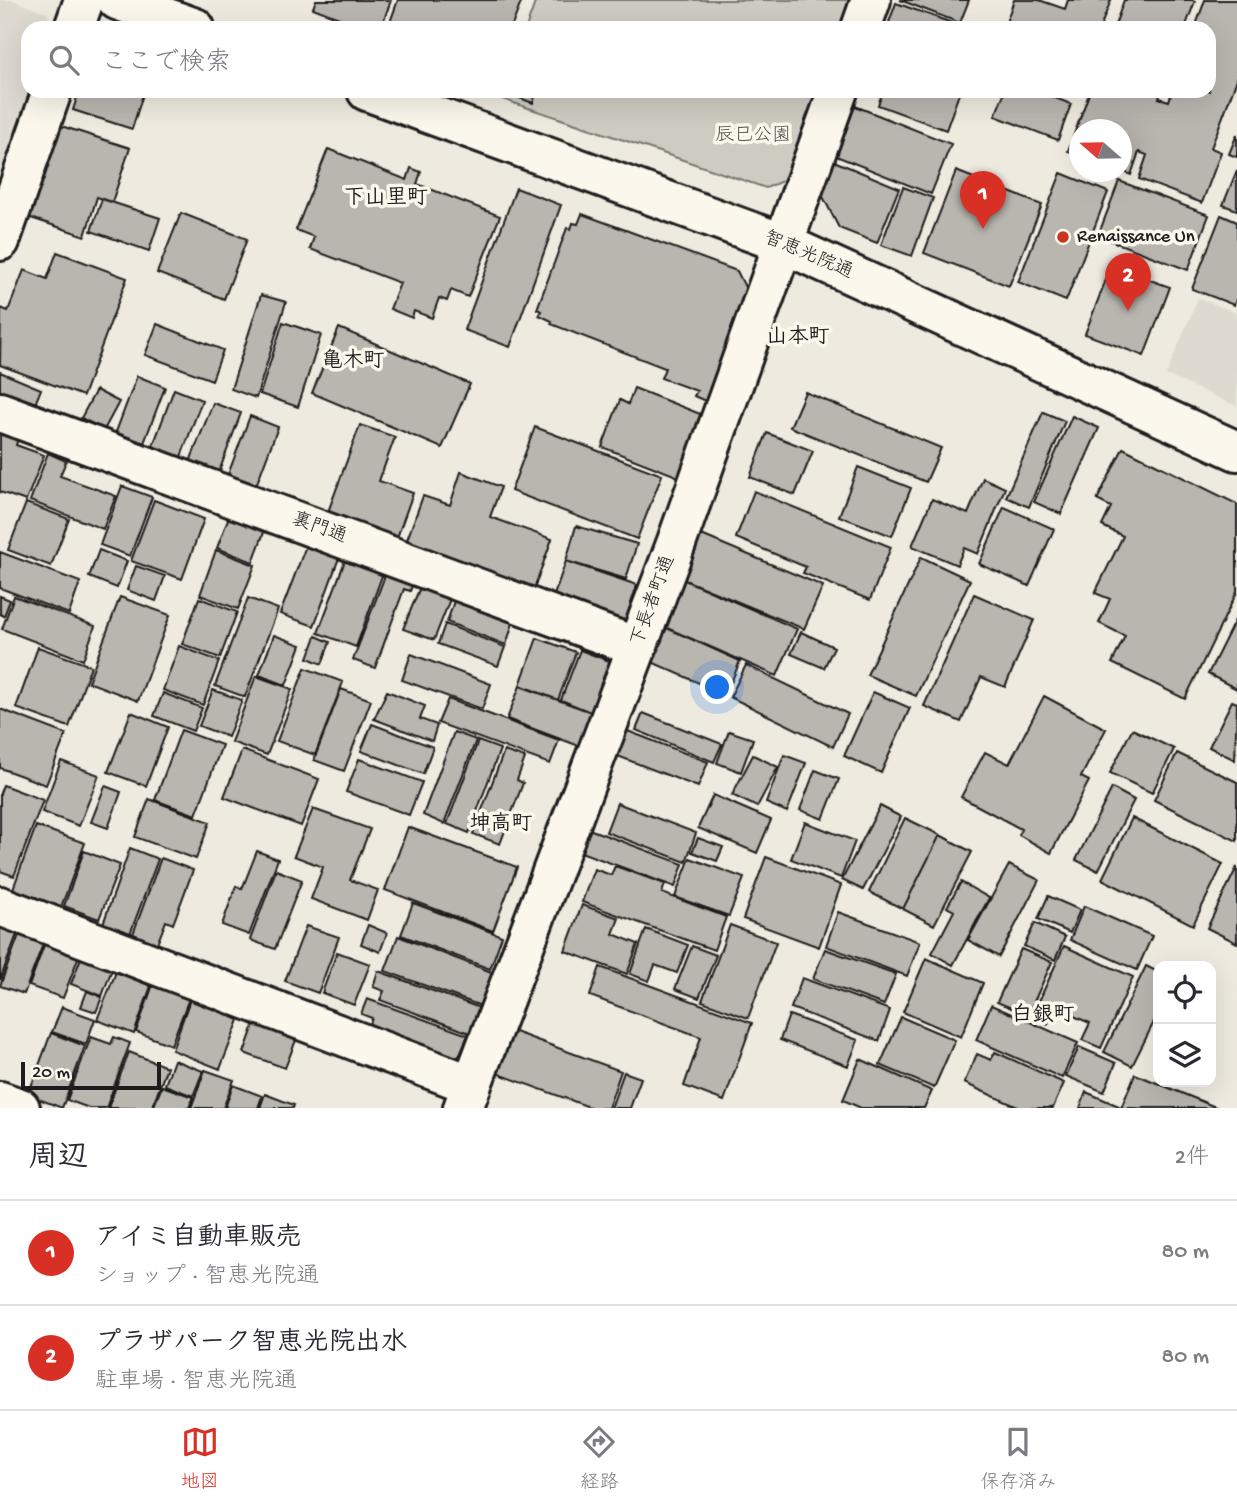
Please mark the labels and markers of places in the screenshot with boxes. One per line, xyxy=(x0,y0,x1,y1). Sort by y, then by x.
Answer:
pin: 1 xyxy=(960,171,1006,229)
place label: Renaissance Un xyxy=(1077,226,1195,249)
marker: Renaissance Un xyxy=(1055,229,1071,245)
pin: 2 xyxy=(1105,253,1151,311)

